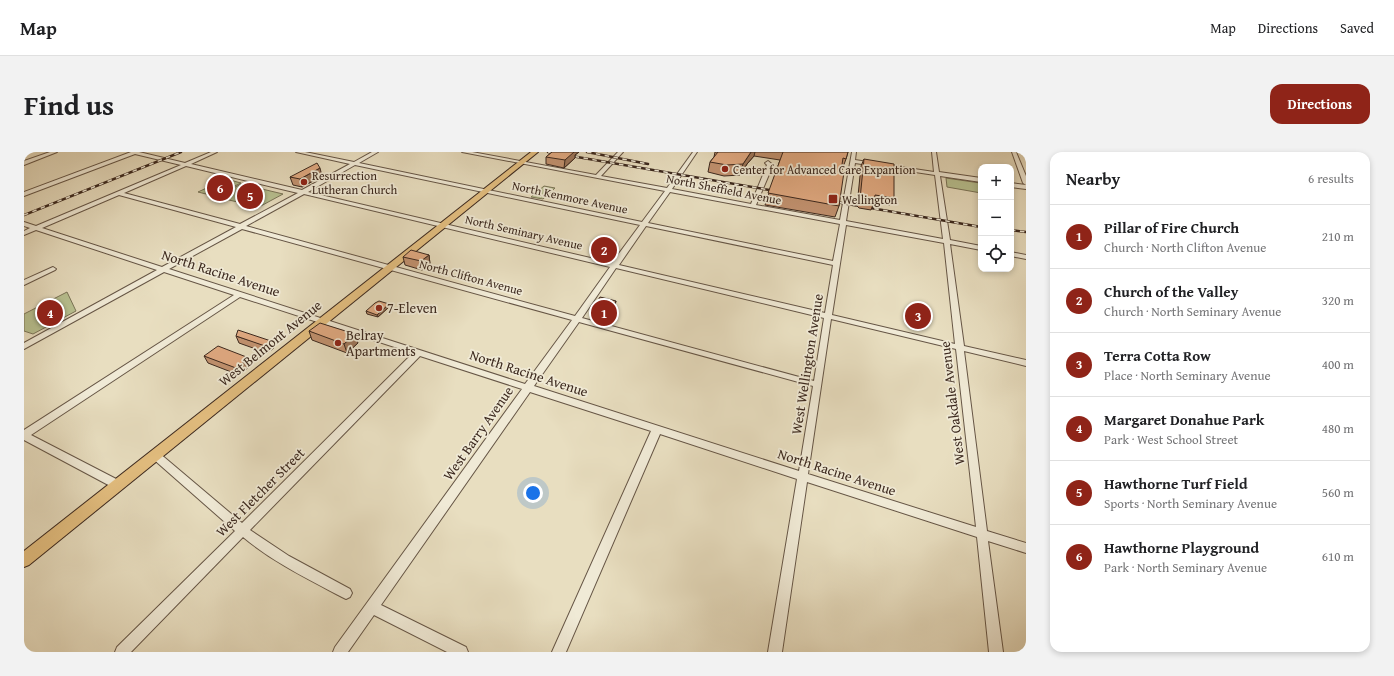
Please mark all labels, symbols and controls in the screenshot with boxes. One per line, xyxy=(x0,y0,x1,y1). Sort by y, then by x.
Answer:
text: Map xyxy=(20,14,57,42)
text: Map xyxy=(1210,18,1236,38)
text: Directions xyxy=(1258,18,1318,38)
text: Saved xyxy=(1340,18,1374,38)
text: Find us xyxy=(24,84,114,125)
button: Directions xyxy=(1270,84,1370,124)
place label: Center for Advanced Care Expantion xyxy=(733,161,916,178)
marker: Center for Advanced Care Expantion xyxy=(720,164,730,174)
map controls xyxy=(978,164,1014,272)
button: + xyxy=(978,164,1014,200)
text: Nearby xyxy=(1066,166,1120,191)
place label: Resurrection Lutheran Church xyxy=(312,167,397,198)
text: 6 results xyxy=(1308,169,1354,188)
street label: North Sheffield Avenue xyxy=(665,170,783,209)
pin: 6 xyxy=(207,173,233,203)
street label: North Kenmore Avenue xyxy=(511,176,630,218)
marker: Resurrection Lutheran Church xyxy=(299,177,309,187)
pin: 5 xyxy=(237,181,263,211)
place label: Wellington xyxy=(842,191,898,208)
marker: Wellington xyxy=(827,193,839,205)
button: − xyxy=(978,200,1014,236)
street label: North Seminary Avenue xyxy=(464,210,585,254)
text: Pillar of Fire Church xyxy=(1104,217,1239,238)
text: 1 xyxy=(1076,227,1082,246)
text: 210 m xyxy=(1322,227,1354,246)
pin: 2 xyxy=(591,235,617,265)
button: locate xyxy=(978,236,1014,272)
text: Church · North Clifton Avenue xyxy=(1104,238,1266,257)
street label: North Racine Avenue xyxy=(159,244,283,302)
street label: North Clifton Avenue xyxy=(417,255,525,299)
text: Church of the Valley xyxy=(1104,281,1238,302)
text: 2 xyxy=(1076,291,1082,310)
text: 320 m xyxy=(1322,291,1354,310)
street label: West Wellington Avenue xyxy=(786,292,828,436)
street label: West Belmont Avenue xyxy=(214,295,326,391)
pin: 4 xyxy=(37,298,63,328)
place label: 7-Eleven xyxy=(387,298,437,318)
pin: 1 xyxy=(591,298,617,328)
pin: 3 xyxy=(905,301,931,331)
text: Church · North Seminary Avenue xyxy=(1104,302,1281,321)
marker: 7-Eleven xyxy=(374,303,384,313)
place label: Belray Apartments xyxy=(346,325,416,361)
marker: Belray Apartments xyxy=(333,338,343,348)
street label: West Oakdale Avenue xyxy=(934,340,970,466)
street label: North Racine Avenue xyxy=(467,344,591,402)
text: Terra Cotta Row xyxy=(1104,345,1211,366)
text: 3 xyxy=(1076,355,1082,374)
text: 400 m xyxy=(1322,355,1354,374)
text: Place · North Seminary Avenue xyxy=(1104,366,1271,385)
street label: West Barry Avenue xyxy=(438,382,518,484)
text: Margaret Donahue Park xyxy=(1104,409,1264,430)
text: 4 xyxy=(1076,419,1082,438)
text: 480 m xyxy=(1322,419,1354,438)
text: Park · West School Street xyxy=(1104,430,1238,449)
street label: West Fletcher Street xyxy=(211,443,309,541)
street label: North Racine Avenue xyxy=(775,443,899,501)
text: Hawthorne Turf Field xyxy=(1104,473,1248,494)
your location xyxy=(523,483,543,503)
text: 5 xyxy=(1076,483,1082,502)
text: 560 m xyxy=(1322,483,1354,502)
text: Sports · North Seminary Avenue xyxy=(1104,494,1277,513)
text: Hawthorne Playground xyxy=(1104,537,1259,558)
text: 6 xyxy=(1076,547,1082,566)
text: 610 m xyxy=(1322,547,1354,566)
text: Park · North Seminary Avenue xyxy=(1104,558,1267,577)

